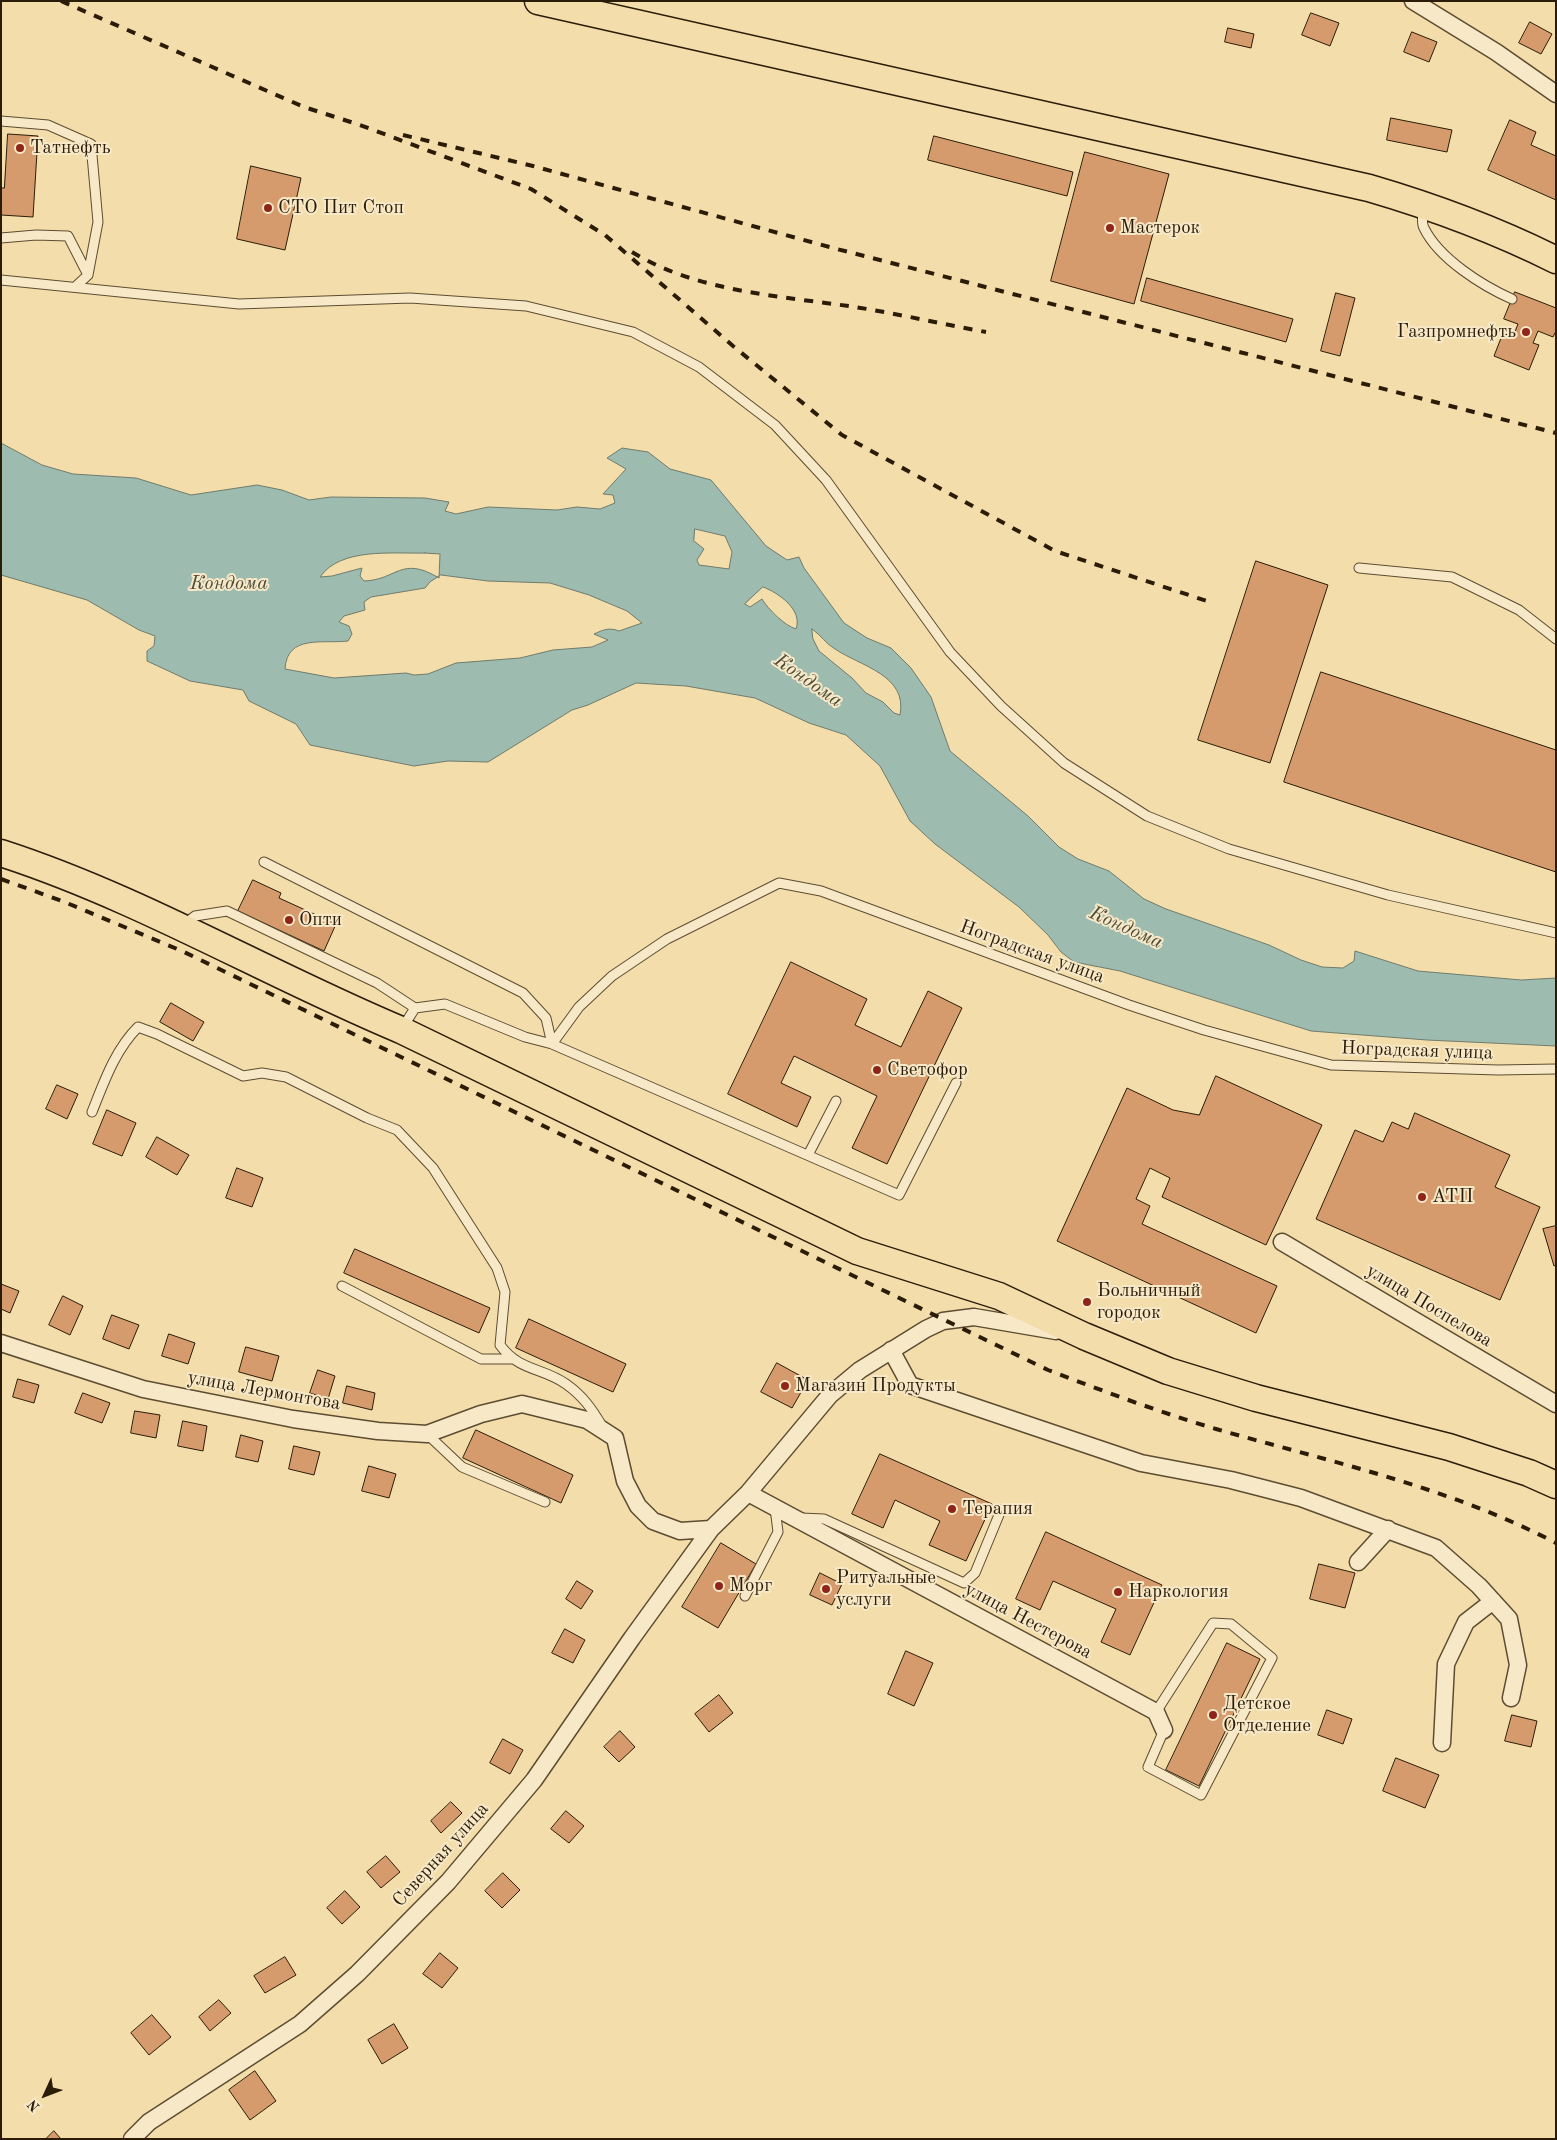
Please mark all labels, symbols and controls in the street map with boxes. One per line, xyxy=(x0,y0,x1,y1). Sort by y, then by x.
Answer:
place label: Татнефть xyxy=(30,137,111,159)
marker: Татнефть xyxy=(14,142,26,154)
place label: СТО Пит Стоп xyxy=(278,197,404,219)
marker: СТО Пит Стоп xyxy=(262,202,274,214)
place label: Мастерок xyxy=(1120,217,1200,239)
marker: Мастерок xyxy=(1104,222,1116,234)
place label: Газпромнефть xyxy=(1397,321,1516,343)
marker: Газпромнефть xyxy=(1520,326,1532,338)
water label: Кондома xyxy=(190,572,268,596)
water label: Кондома xyxy=(769,649,847,713)
water label: Кондома xyxy=(1086,901,1166,955)
place label: Опти xyxy=(299,909,342,931)
marker: Опти xyxy=(283,914,295,926)
street label: Ноградская улица xyxy=(957,915,1107,989)
street label: Ноградская улица xyxy=(1341,1037,1493,1065)
place label: Светофор xyxy=(887,1059,968,1081)
marker: Светофор xyxy=(871,1064,883,1076)
place label: АТП xyxy=(1432,1186,1473,1208)
marker: АТП xyxy=(1416,1191,1428,1203)
street label: улица Поспелова xyxy=(1362,1259,1496,1353)
place label: Больничный городок xyxy=(1097,1280,1201,1324)
marker: Больничный городок xyxy=(1081,1296,1093,1308)
street label: улица Лермонтова xyxy=(186,1366,342,1416)
place label: Магазин Продукты xyxy=(795,1375,956,1397)
marker: Магазин Продукты xyxy=(779,1380,791,1392)
place label: Терапия xyxy=(962,1498,1033,1520)
marker: Терапия xyxy=(946,1503,958,1515)
place label: Ритуальные услуги xyxy=(836,1567,936,1611)
place label: Морг xyxy=(729,1575,772,1597)
street label: улица Нестерова xyxy=(960,1578,1096,1664)
marker: Морг xyxy=(713,1580,725,1592)
place label: Наркология xyxy=(1128,1581,1229,1603)
marker: Ритуальные услуги xyxy=(820,1583,832,1595)
marker: Наркология xyxy=(1112,1586,1124,1598)
place label: Детское Отделение xyxy=(1223,1693,1311,1737)
marker: Детское Отделение xyxy=(1207,1709,1219,1721)
street label: Северная улица xyxy=(388,1798,494,1912)
north arrow xyxy=(20,2070,70,2120)
text: N xyxy=(25,2097,43,2114)

